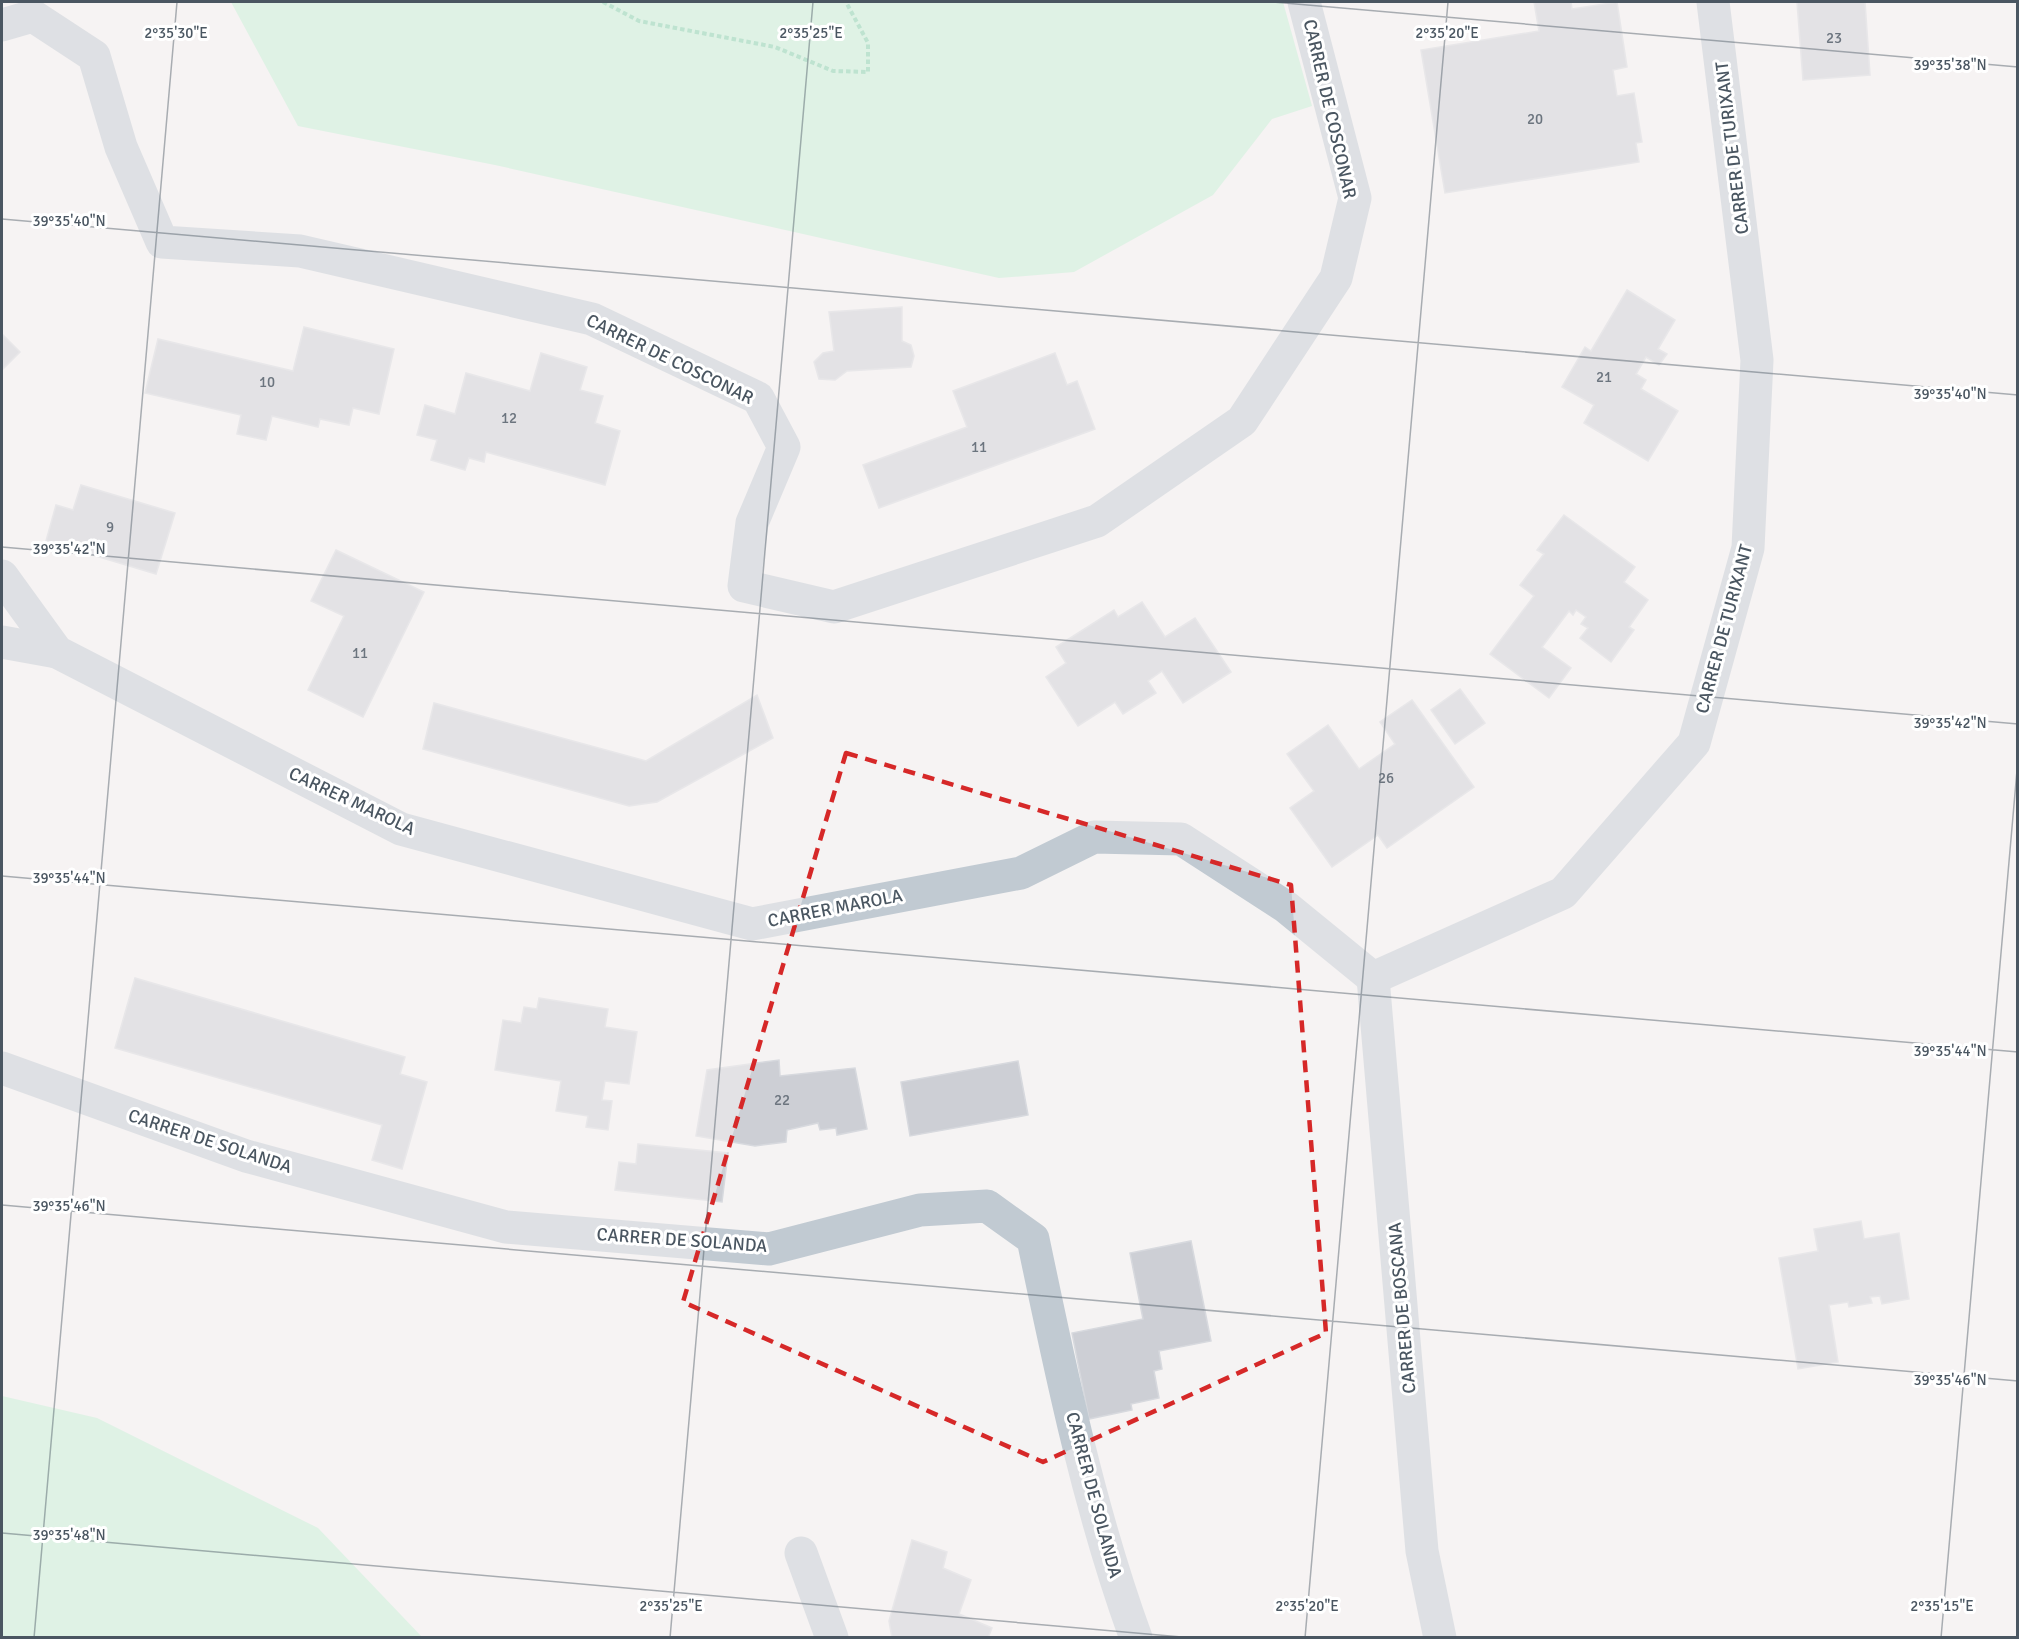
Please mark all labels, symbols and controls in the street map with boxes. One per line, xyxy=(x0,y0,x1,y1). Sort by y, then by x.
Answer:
street label: CARRER DE COSCONAR xyxy=(1299,17,1361,201)
text: 2°35'30"E xyxy=(144,24,208,42)
text: 2°35'25"E xyxy=(779,24,843,42)
text: 2°35'20"E xyxy=(1415,24,1479,42)
house number: 23 xyxy=(1826,29,1842,47)
text: 39°35'38"N xyxy=(1913,56,1987,74)
street label: CARRER DE TURIXANT xyxy=(1710,60,1754,236)
house number: 20 xyxy=(1527,110,1543,128)
text: 39°35'40"N xyxy=(32,212,106,230)
street label: CARRER DE COSCONAR xyxy=(583,309,757,409)
house number: 21 xyxy=(1596,368,1612,386)
house number: 10 xyxy=(259,373,275,391)
text: 39°35'40"N xyxy=(1913,385,1987,403)
house number: 12 xyxy=(501,409,517,427)
house number: 11 xyxy=(971,438,987,456)
house number: 9 xyxy=(106,518,114,536)
text: 39°35'42"N xyxy=(32,540,106,558)
street label: CARRER DE TURIXANT xyxy=(1691,542,1757,716)
house number: 11 xyxy=(352,644,368,662)
text: 39°35'42"N xyxy=(1913,714,1987,732)
street label: CARRER MAROLA xyxy=(285,762,419,840)
house number: 26 xyxy=(1378,769,1394,787)
text: 39°35'44"N xyxy=(32,869,106,887)
street label: CARRER MAROLA xyxy=(766,884,904,932)
text: 39°35'44"N xyxy=(1913,1042,1987,1060)
house number: 22 xyxy=(774,1091,790,1109)
street label: CARRER DE SOLANDA xyxy=(125,1104,295,1178)
text: 39°35'46"N xyxy=(32,1197,106,1215)
street label: CARRER DE BOSCANA xyxy=(1384,1221,1420,1395)
street label: CARRER DE SOLANDA xyxy=(596,1223,768,1257)
text: 39°35'46"N xyxy=(1913,1371,1987,1389)
street label: CARRER DE SOLANDA xyxy=(1061,1410,1127,1580)
text: 39°35'48"N xyxy=(32,1526,106,1544)
text: 2°35'25"E xyxy=(639,1597,703,1615)
text: 2°35'20"E xyxy=(1275,1597,1339,1615)
text: 2°35'15"E xyxy=(1910,1597,1974,1615)

